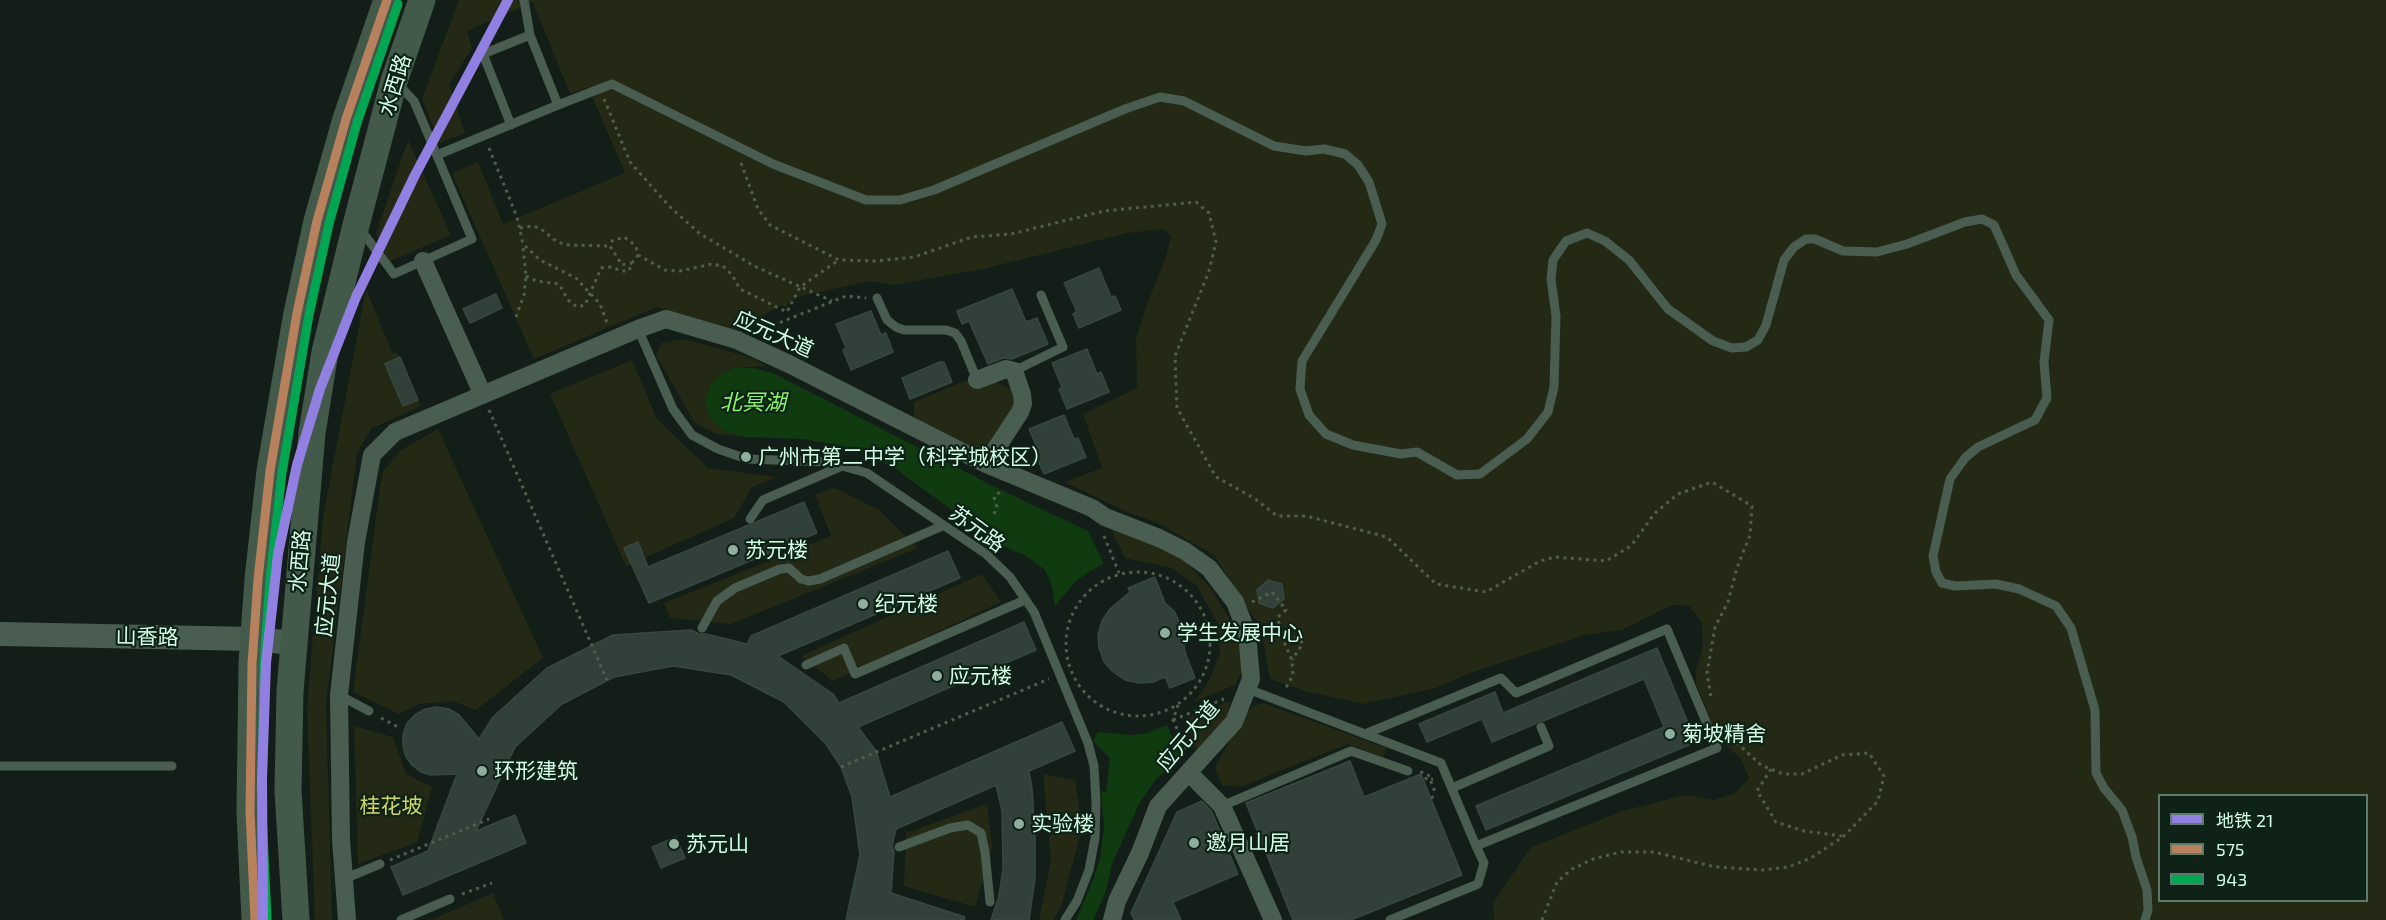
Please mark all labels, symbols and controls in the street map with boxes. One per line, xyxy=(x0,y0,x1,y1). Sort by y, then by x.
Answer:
street label: 水西路 xyxy=(374,51,416,119)
street label: 应元大道 xyxy=(731,305,817,363)
water label: 北冥湖 xyxy=(720,390,786,416)
place label: 广州市第二中学（科学城校区） xyxy=(758,444,1052,470)
marker: 广州市第二中学（科学城校区） xyxy=(739,450,753,464)
street label: 苏元路 xyxy=(944,500,1010,558)
street label: 水西路 xyxy=(285,529,315,593)
place label: 苏元楼 xyxy=(745,537,808,563)
marker: 苏元楼 xyxy=(726,543,740,557)
street label: 应元大道 xyxy=(311,552,345,638)
place label: 纪元楼 xyxy=(875,591,938,617)
marker: 纪元楼 xyxy=(856,597,870,611)
place label: 学生发展中心 xyxy=(1177,620,1303,646)
street label: 山香路 xyxy=(115,624,179,650)
marker: 学生发展中心 xyxy=(1158,626,1172,640)
place label: 应元楼 xyxy=(949,663,1012,689)
marker: 应元楼 xyxy=(930,669,944,683)
street label: 应元大道 xyxy=(1151,696,1225,776)
place label: 菊坡精舍 xyxy=(1682,721,1766,747)
marker: 菊坡精舍 xyxy=(1663,727,1677,741)
place label: 环形建筑 xyxy=(494,758,578,784)
marker: 环形建筑 xyxy=(475,764,489,778)
park label: 桂花坡 xyxy=(360,793,422,819)
legend xyxy=(2158,794,2368,902)
text: 地铁 21 xyxy=(2216,809,2273,831)
place label: 实验楼 xyxy=(1031,811,1094,837)
marker: 实验楼 xyxy=(1012,817,1026,831)
place label: 邀月山居 xyxy=(1206,830,1290,856)
place label: 苏元山 xyxy=(686,831,749,857)
marker: 邀月山居 xyxy=(1187,836,1201,850)
marker: 苏元山 xyxy=(667,837,681,851)
text: 575 xyxy=(2216,838,2245,860)
text: 943 xyxy=(2216,868,2247,890)

